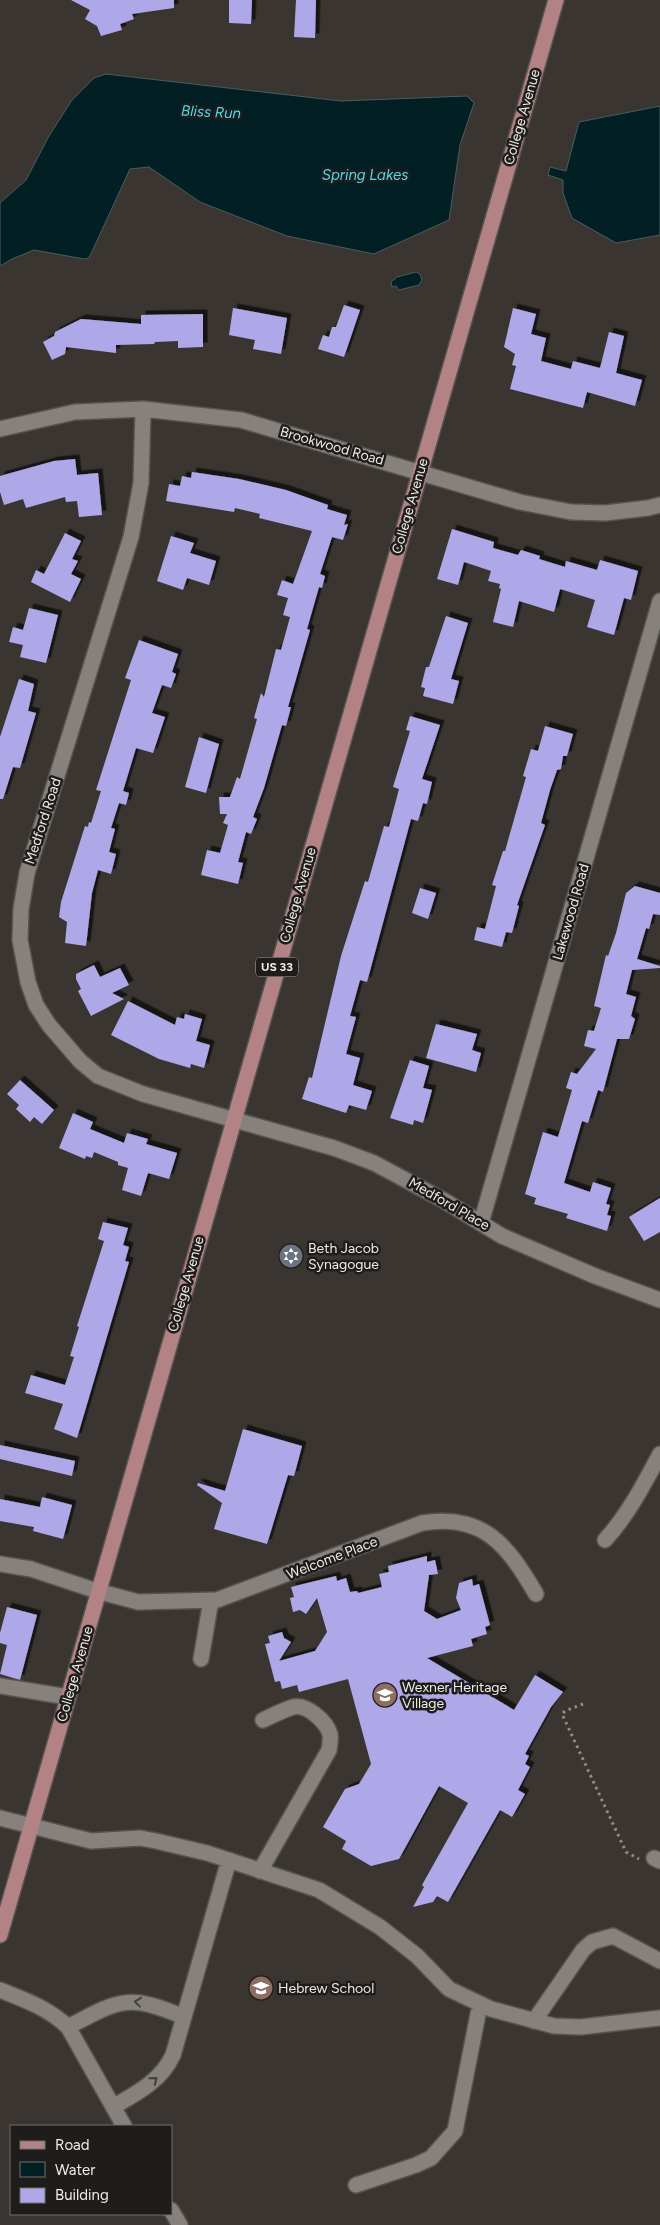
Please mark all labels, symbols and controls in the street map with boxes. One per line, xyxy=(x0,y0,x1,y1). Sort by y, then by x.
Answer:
street label: College Avenue xyxy=(500,67,544,167)
water label: Bliss Run xyxy=(181,101,241,123)
water label: Spring Lakes xyxy=(322,166,408,184)
street label: Brookwood Road xyxy=(278,423,386,469)
street label: College Avenue xyxy=(388,456,432,556)
street label: Medford Road xyxy=(21,776,65,866)
street label: College Avenue xyxy=(276,845,320,945)
street label: Lakewood Road xyxy=(549,862,593,962)
road number: US 33 xyxy=(256,958,298,976)
street label: Medford Place xyxy=(405,1174,493,1234)
street label: College Avenue xyxy=(164,1234,208,1334)
place label: Beth Jacob Synagogue xyxy=(308,1240,379,1273)
synagogue icon: Beth Jacob Synagogue xyxy=(278,1243,304,1269)
street label: Welcome Place xyxy=(284,1533,380,1583)
street label: College Avenue xyxy=(53,1624,97,1724)
place label: Wexner Heritage Village xyxy=(402,1679,507,1712)
school or university icon: Wexner Heritage Village xyxy=(372,1682,398,1708)
school or university icon: Hebrew School xyxy=(248,1975,274,2001)
place label: Hebrew School xyxy=(278,1980,374,1997)
one-way arrow xyxy=(133,1997,141,2008)
one-way arrow xyxy=(148,2078,157,2086)
legend xyxy=(10,2125,172,2215)
text: Road xyxy=(55,2136,90,2154)
text: Water xyxy=(55,2161,95,2179)
text: Building xyxy=(55,2186,109,2204)

